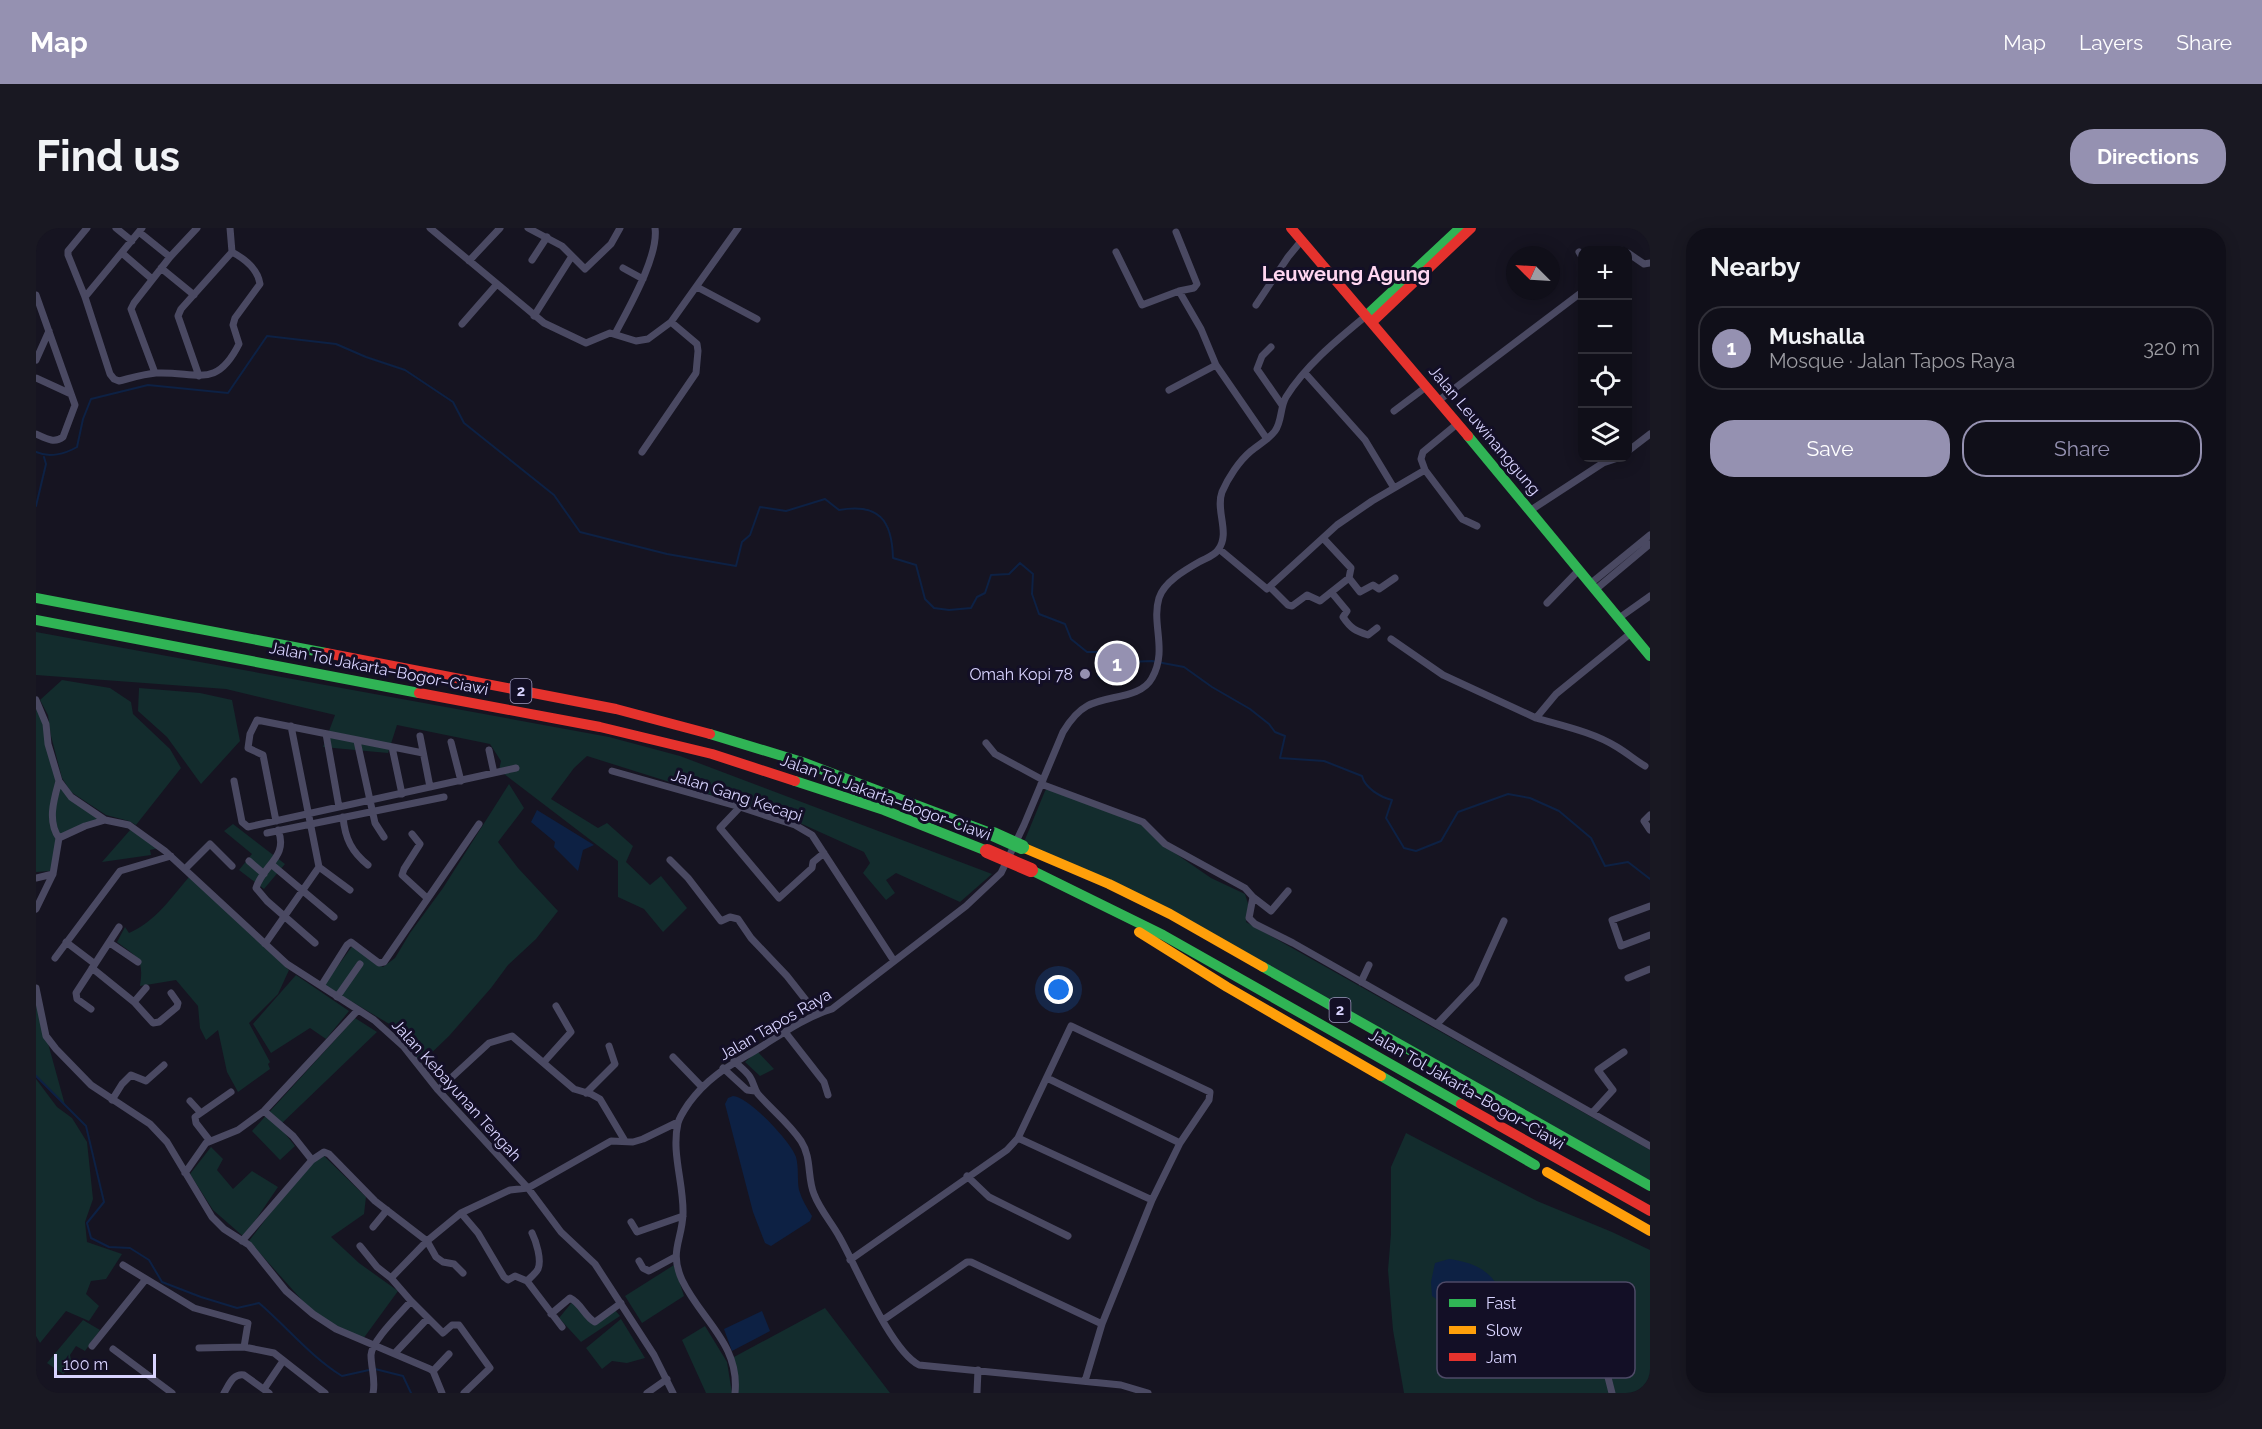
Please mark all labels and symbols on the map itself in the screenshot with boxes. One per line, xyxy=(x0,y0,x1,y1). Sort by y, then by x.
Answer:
north arrow xyxy=(1506,246,1560,300)
district label: Leuweung Agung xyxy=(1262,262,1430,286)
street label: Jalan Leuwinanggung xyxy=(1425,362,1544,499)
street label: Jalan Tol Jakarta–Bogor–Ciawi xyxy=(268,638,490,699)
pin: 1 xyxy=(1098,640,1136,686)
place label: Omah Kopi 78 xyxy=(969,665,1073,684)
marker: Omah Kopi 78 xyxy=(1078,667,1092,681)
road number: 2 xyxy=(510,679,532,703)
street label: Jalan Tol Jakarta–Bogor–Ciawi xyxy=(778,750,994,844)
street label: Jalan Gang Kecapi xyxy=(669,765,805,826)
your location xyxy=(1044,975,1073,1004)
street label: Jalan Tapos Raya xyxy=(716,985,835,1064)
road number: 2 xyxy=(1330,998,1350,1022)
street label: Jalan Kebayunan Tengah xyxy=(388,1016,525,1165)
street label: Jalan Tol Jakarta–Bogor–Ciawi xyxy=(1366,1026,1568,1153)
legend xyxy=(1437,1282,1635,1378)
text: Fast xyxy=(1486,1294,1517,1313)
text: Slow xyxy=(1486,1321,1522,1340)
text: Jam xyxy=(1486,1348,1517,1367)
scale bar xyxy=(54,1351,156,1378)

